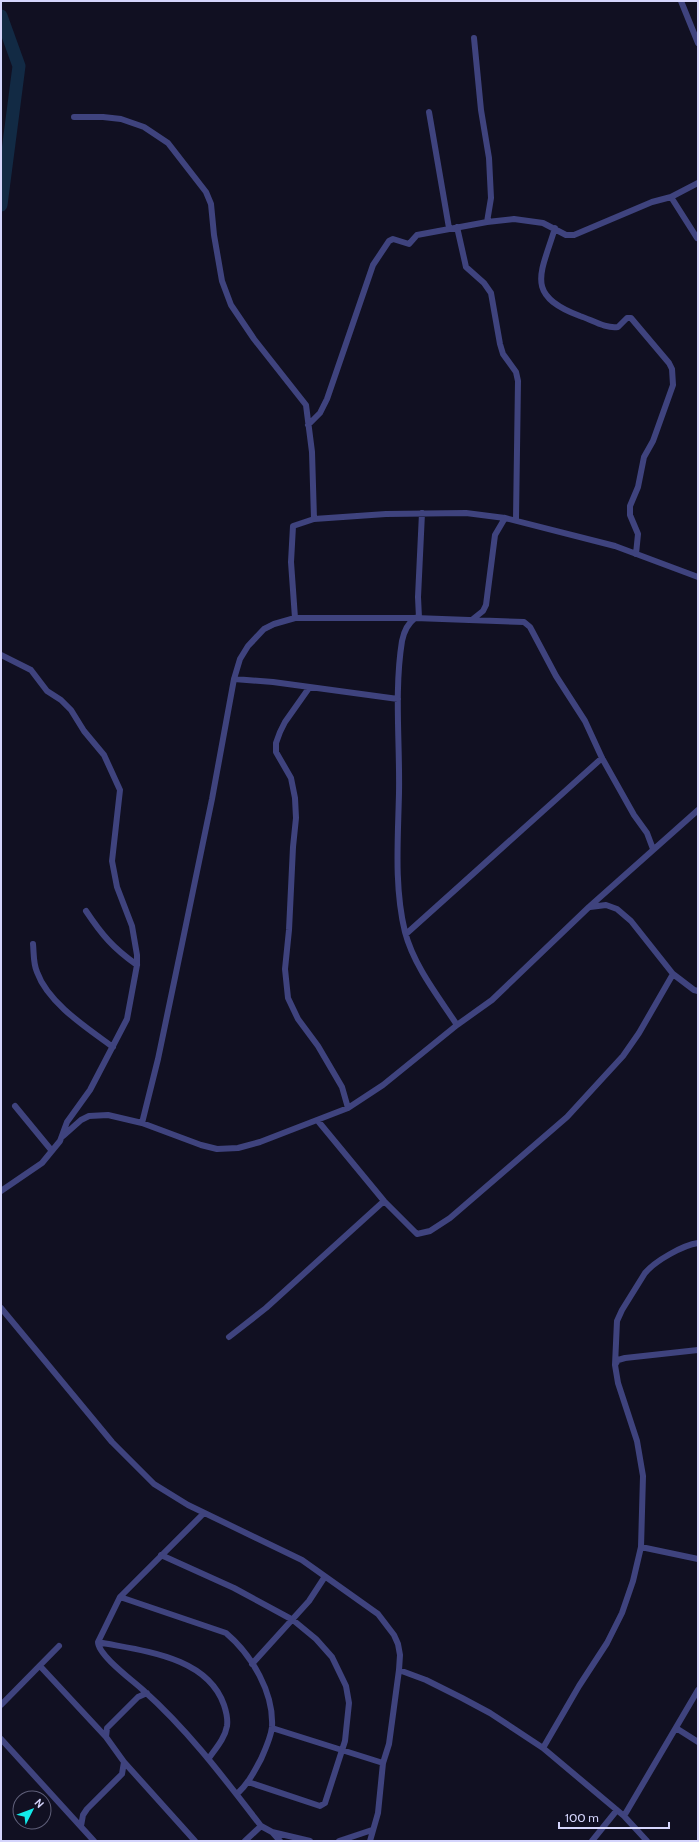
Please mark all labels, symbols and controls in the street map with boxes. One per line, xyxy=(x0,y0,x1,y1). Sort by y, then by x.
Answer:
north arrow xyxy=(12,1790,52,1830)
text: N xyxy=(32,1796,47,1811)
scale bar xyxy=(559,1804,669,1830)
text: 100 m xyxy=(565,1810,599,1825)

